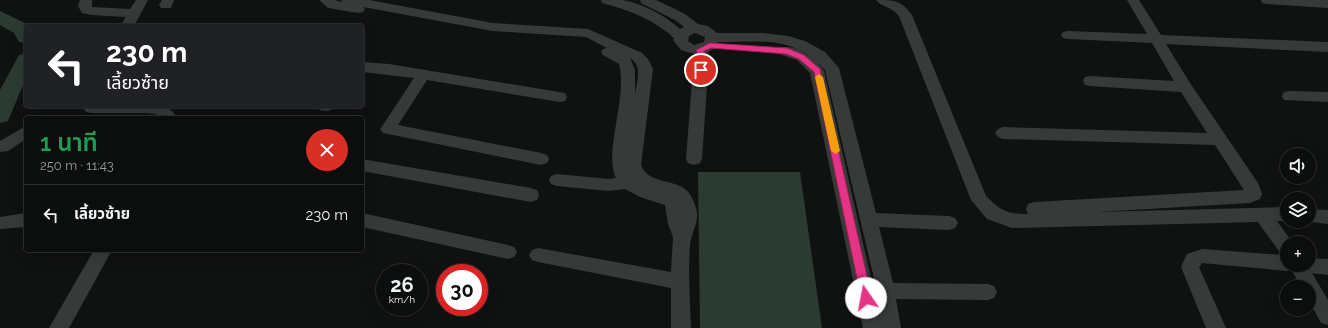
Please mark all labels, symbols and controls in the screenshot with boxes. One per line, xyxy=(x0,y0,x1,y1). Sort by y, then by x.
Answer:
text: 230 m xyxy=(106,36,187,69)
icon: left xyxy=(40,40,92,92)
pin xyxy=(684,53,718,87)
icon: arrive xyxy=(690,59,712,81)
text: เลี้ยวซ้าย xyxy=(106,72,169,93)
text: 1 นาที xyxy=(40,128,98,157)
button: close xyxy=(306,129,348,171)
map controls xyxy=(1280,148,1316,316)
button: sound xyxy=(1280,148,1316,184)
text: 250 m · 11:43 xyxy=(40,158,114,173)
button: layers xyxy=(1280,192,1316,228)
icon: left xyxy=(40,204,62,226)
text: เลี้ยวซ้าย xyxy=(74,205,130,223)
text: 230 m xyxy=(305,206,348,224)
button: + xyxy=(1280,236,1316,272)
speed limit sign: 30 xyxy=(436,264,488,316)
text: 26 xyxy=(390,273,414,297)
position arrow xyxy=(845,277,887,319)
button: − xyxy=(1280,280,1316,316)
text: km/h xyxy=(389,294,415,305)

